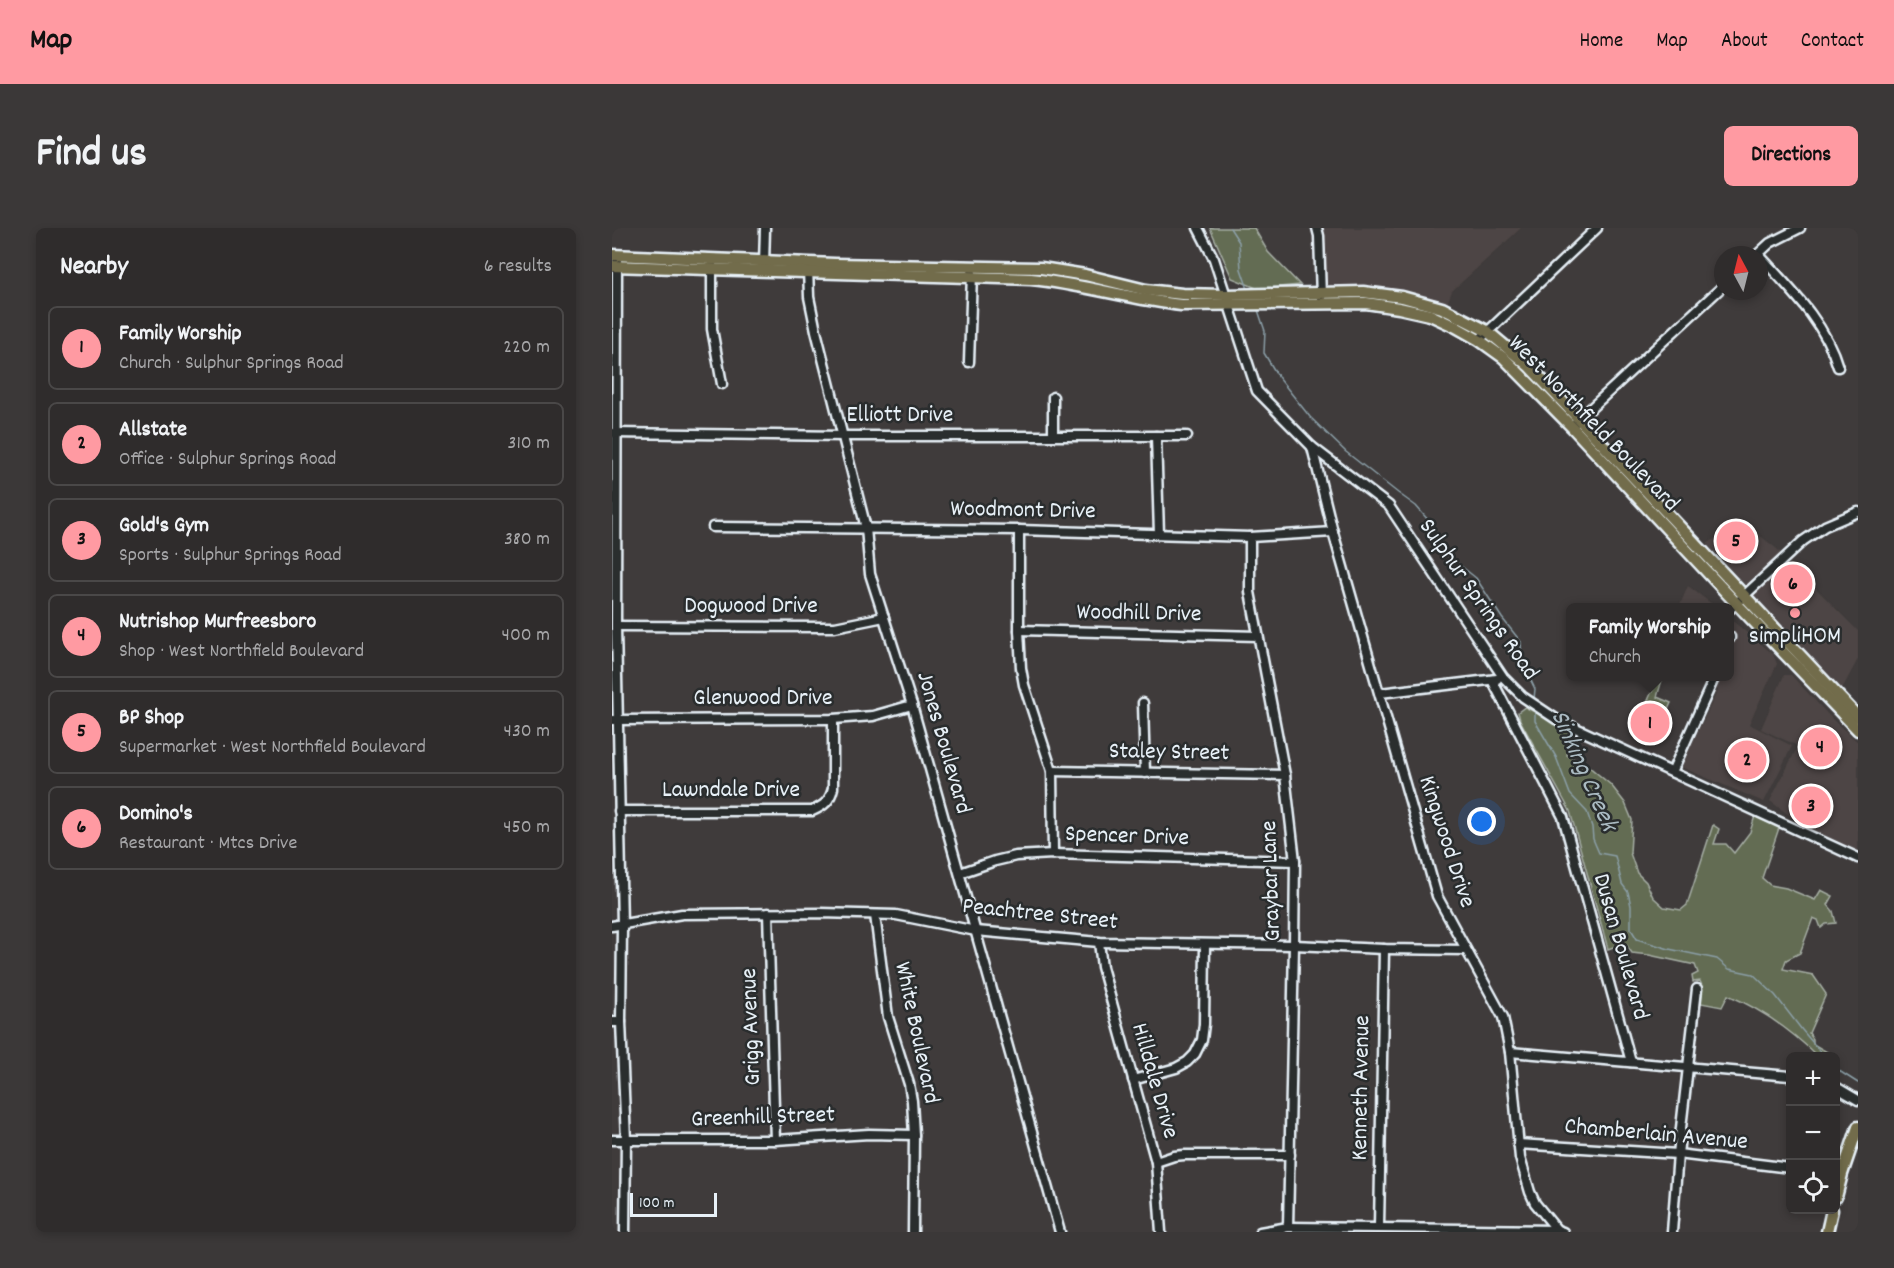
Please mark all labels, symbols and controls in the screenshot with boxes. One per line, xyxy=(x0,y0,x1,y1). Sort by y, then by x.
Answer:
text: Map xyxy=(30,22,72,62)
text: Home xyxy=(1579,27,1623,57)
text: Map xyxy=(1656,27,1688,57)
text: About xyxy=(1721,27,1768,57)
text: Contact xyxy=(1801,27,1864,57)
text: Find us xyxy=(36,126,147,186)
button: Directions xyxy=(1724,126,1858,186)
north arrow xyxy=(1714,246,1768,300)
text: Nearby xyxy=(60,249,128,286)
text: 6 results xyxy=(484,253,552,281)
text: Family Worship xyxy=(119,319,242,350)
street label: West Northfield Boulevard xyxy=(1499,328,1687,520)
text: 1 xyxy=(79,334,84,362)
text: 220 m xyxy=(503,334,550,362)
text: Church · Sulphur Springs Road xyxy=(119,350,344,378)
street label: Elliott Drive xyxy=(847,399,953,433)
text: Allstate xyxy=(119,415,187,446)
text: 2 xyxy=(77,430,86,458)
text: 310 m xyxy=(508,430,550,458)
text: Office · Sulphur Springs Road xyxy=(119,446,336,474)
street label: Woodmont Drive xyxy=(950,493,1096,529)
text: Gold's Gym xyxy=(119,511,209,542)
street label: Sulphur Springs Road xyxy=(1409,512,1547,688)
pin: 5 xyxy=(1716,518,1756,564)
text: 3 xyxy=(77,526,86,554)
text: 380 m xyxy=(504,526,550,554)
text: Sports · Sulphur Springs Road xyxy=(119,542,342,570)
pin: 6 xyxy=(1774,562,1812,606)
street label: Dogwood Drive xyxy=(684,590,818,624)
street label: Woodhill Drive xyxy=(1076,596,1202,632)
popup xyxy=(1566,603,1734,681)
marker: simpliHOM xyxy=(1788,606,1802,620)
text: Nutrishop Murfreesboro xyxy=(119,607,316,638)
text: Family Worship xyxy=(1589,613,1711,644)
place label: simpliHOM xyxy=(1749,620,1841,654)
text: 4 xyxy=(77,622,86,650)
text: 400 m xyxy=(502,622,550,650)
text: Shop · West Northfield Boulevard xyxy=(119,638,364,666)
text: Church xyxy=(1589,644,1641,672)
street label: Jones Boulevard xyxy=(906,668,980,818)
street label: Glenwood Drive xyxy=(693,682,833,716)
pin: 1 xyxy=(1630,700,1670,746)
text: BP Shop xyxy=(119,703,184,734)
water label: Sinking Creek xyxy=(1540,705,1627,840)
text: 5 xyxy=(77,718,86,746)
text: 430 m xyxy=(504,718,550,746)
pin: 4 xyxy=(1800,724,1840,770)
text: Supermarket · West Northfield Boulevard xyxy=(119,734,426,762)
street label: Staley Street xyxy=(1108,735,1230,771)
pin: 2 xyxy=(1728,738,1766,782)
street label: Kingwood Drive xyxy=(1409,772,1483,912)
street label: Lawndale Drive xyxy=(662,774,800,808)
pin: 3 xyxy=(1792,784,1830,828)
text: Domino's xyxy=(119,799,193,830)
your location xyxy=(1467,807,1496,836)
text: 6 xyxy=(77,814,86,842)
text: 450 m xyxy=(503,814,550,842)
street label: Spencer Drive xyxy=(1064,818,1190,856)
street label: Graybar Lane xyxy=(1253,820,1291,942)
text: Restaurant · Mtcs Drive xyxy=(119,830,297,858)
street label: Dusan Boulevard xyxy=(1583,870,1657,1024)
street label: Peachtree Street xyxy=(961,890,1120,940)
street label: White Boulevard xyxy=(884,959,948,1107)
street label: Grigg Avenue xyxy=(733,968,771,1086)
street label: Kenneth Avenue xyxy=(1344,1015,1380,1161)
street label: Hilldale Drive xyxy=(1121,1019,1187,1143)
map controls xyxy=(1786,1052,1840,1214)
button: + xyxy=(1786,1052,1840,1106)
street label: Greenhill Street xyxy=(691,1098,836,1137)
button: − xyxy=(1786,1106,1840,1160)
street label: Chamberlain Avenue xyxy=(1563,1110,1749,1160)
button: locate xyxy=(1786,1160,1840,1214)
scale bar xyxy=(630,1190,717,1218)
text: 100 m xyxy=(639,1192,675,1215)

